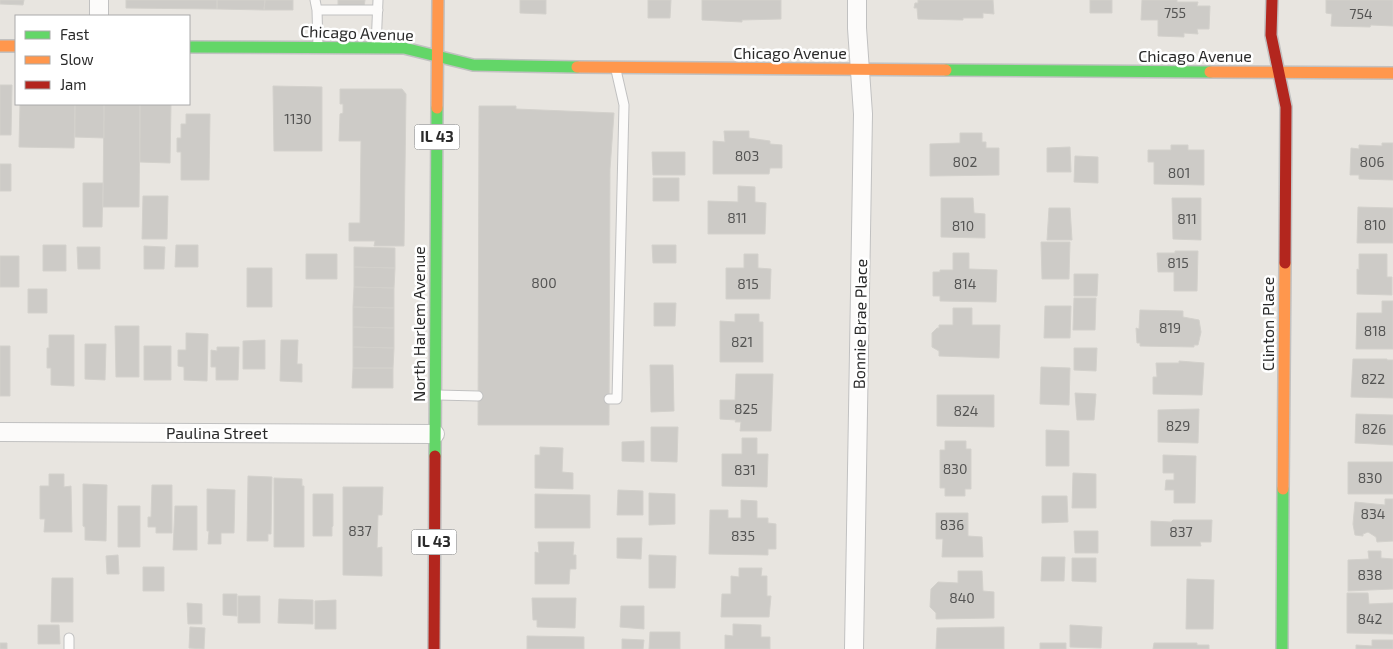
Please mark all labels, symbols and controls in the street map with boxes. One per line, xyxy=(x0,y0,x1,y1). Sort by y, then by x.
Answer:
house number: 755 xyxy=(1164,4,1186,21)
house number: 754 xyxy=(1349,5,1373,22)
legend xyxy=(15,15,190,105)
street label: Chicago Avenue xyxy=(300,21,414,44)
text: Fast xyxy=(60,25,90,43)
street label: Chicago Avenue xyxy=(733,43,847,62)
street label: Chicago Avenue xyxy=(1138,46,1252,65)
text: Slow xyxy=(60,50,94,68)
text: Jam xyxy=(60,75,86,93)
house number: 1130 xyxy=(284,110,312,127)
road number: IL 43 xyxy=(414,124,460,150)
house number: 803 xyxy=(735,147,759,164)
house number: 802 xyxy=(953,153,978,170)
house number: 806 xyxy=(1360,153,1384,170)
house number: 801 xyxy=(1168,164,1190,181)
house number: 811 xyxy=(727,209,747,226)
house number: 811 xyxy=(1177,210,1197,227)
house number: 810 xyxy=(1364,216,1386,233)
house number: 810 xyxy=(952,217,974,234)
street label: North Harlem Avenue xyxy=(409,246,428,402)
house number: 815 xyxy=(1167,254,1189,271)
street label: Bonnie Brae Place xyxy=(849,259,870,389)
house number: 800 xyxy=(531,274,557,291)
house number: 815 xyxy=(737,275,759,292)
house number: 814 xyxy=(954,275,976,292)
street label: Clinton Place xyxy=(1258,277,1277,371)
house number: 819 xyxy=(1159,319,1181,336)
house number: 818 xyxy=(1364,322,1386,339)
house number: 821 xyxy=(731,333,753,350)
house number: 822 xyxy=(1361,370,1385,387)
house number: 825 xyxy=(734,400,758,417)
house number: 824 xyxy=(954,402,978,419)
house number: 829 xyxy=(1166,417,1190,434)
house number: 826 xyxy=(1362,420,1386,437)
street label: Paulina Street xyxy=(166,423,268,442)
house number: 830 xyxy=(943,460,967,477)
house number: 831 xyxy=(734,461,756,478)
house number: 830 xyxy=(1358,469,1382,486)
house number: 834 xyxy=(1361,505,1385,522)
house number: 836 xyxy=(940,516,964,533)
house number: 837 xyxy=(348,522,372,539)
house number: 837 xyxy=(1169,523,1193,540)
house number: 835 xyxy=(731,527,755,544)
road number: IL 43 xyxy=(412,530,456,554)
house number: 838 xyxy=(1358,566,1382,583)
house number: 840 xyxy=(949,589,975,606)
house number: 842 xyxy=(1358,610,1383,627)

